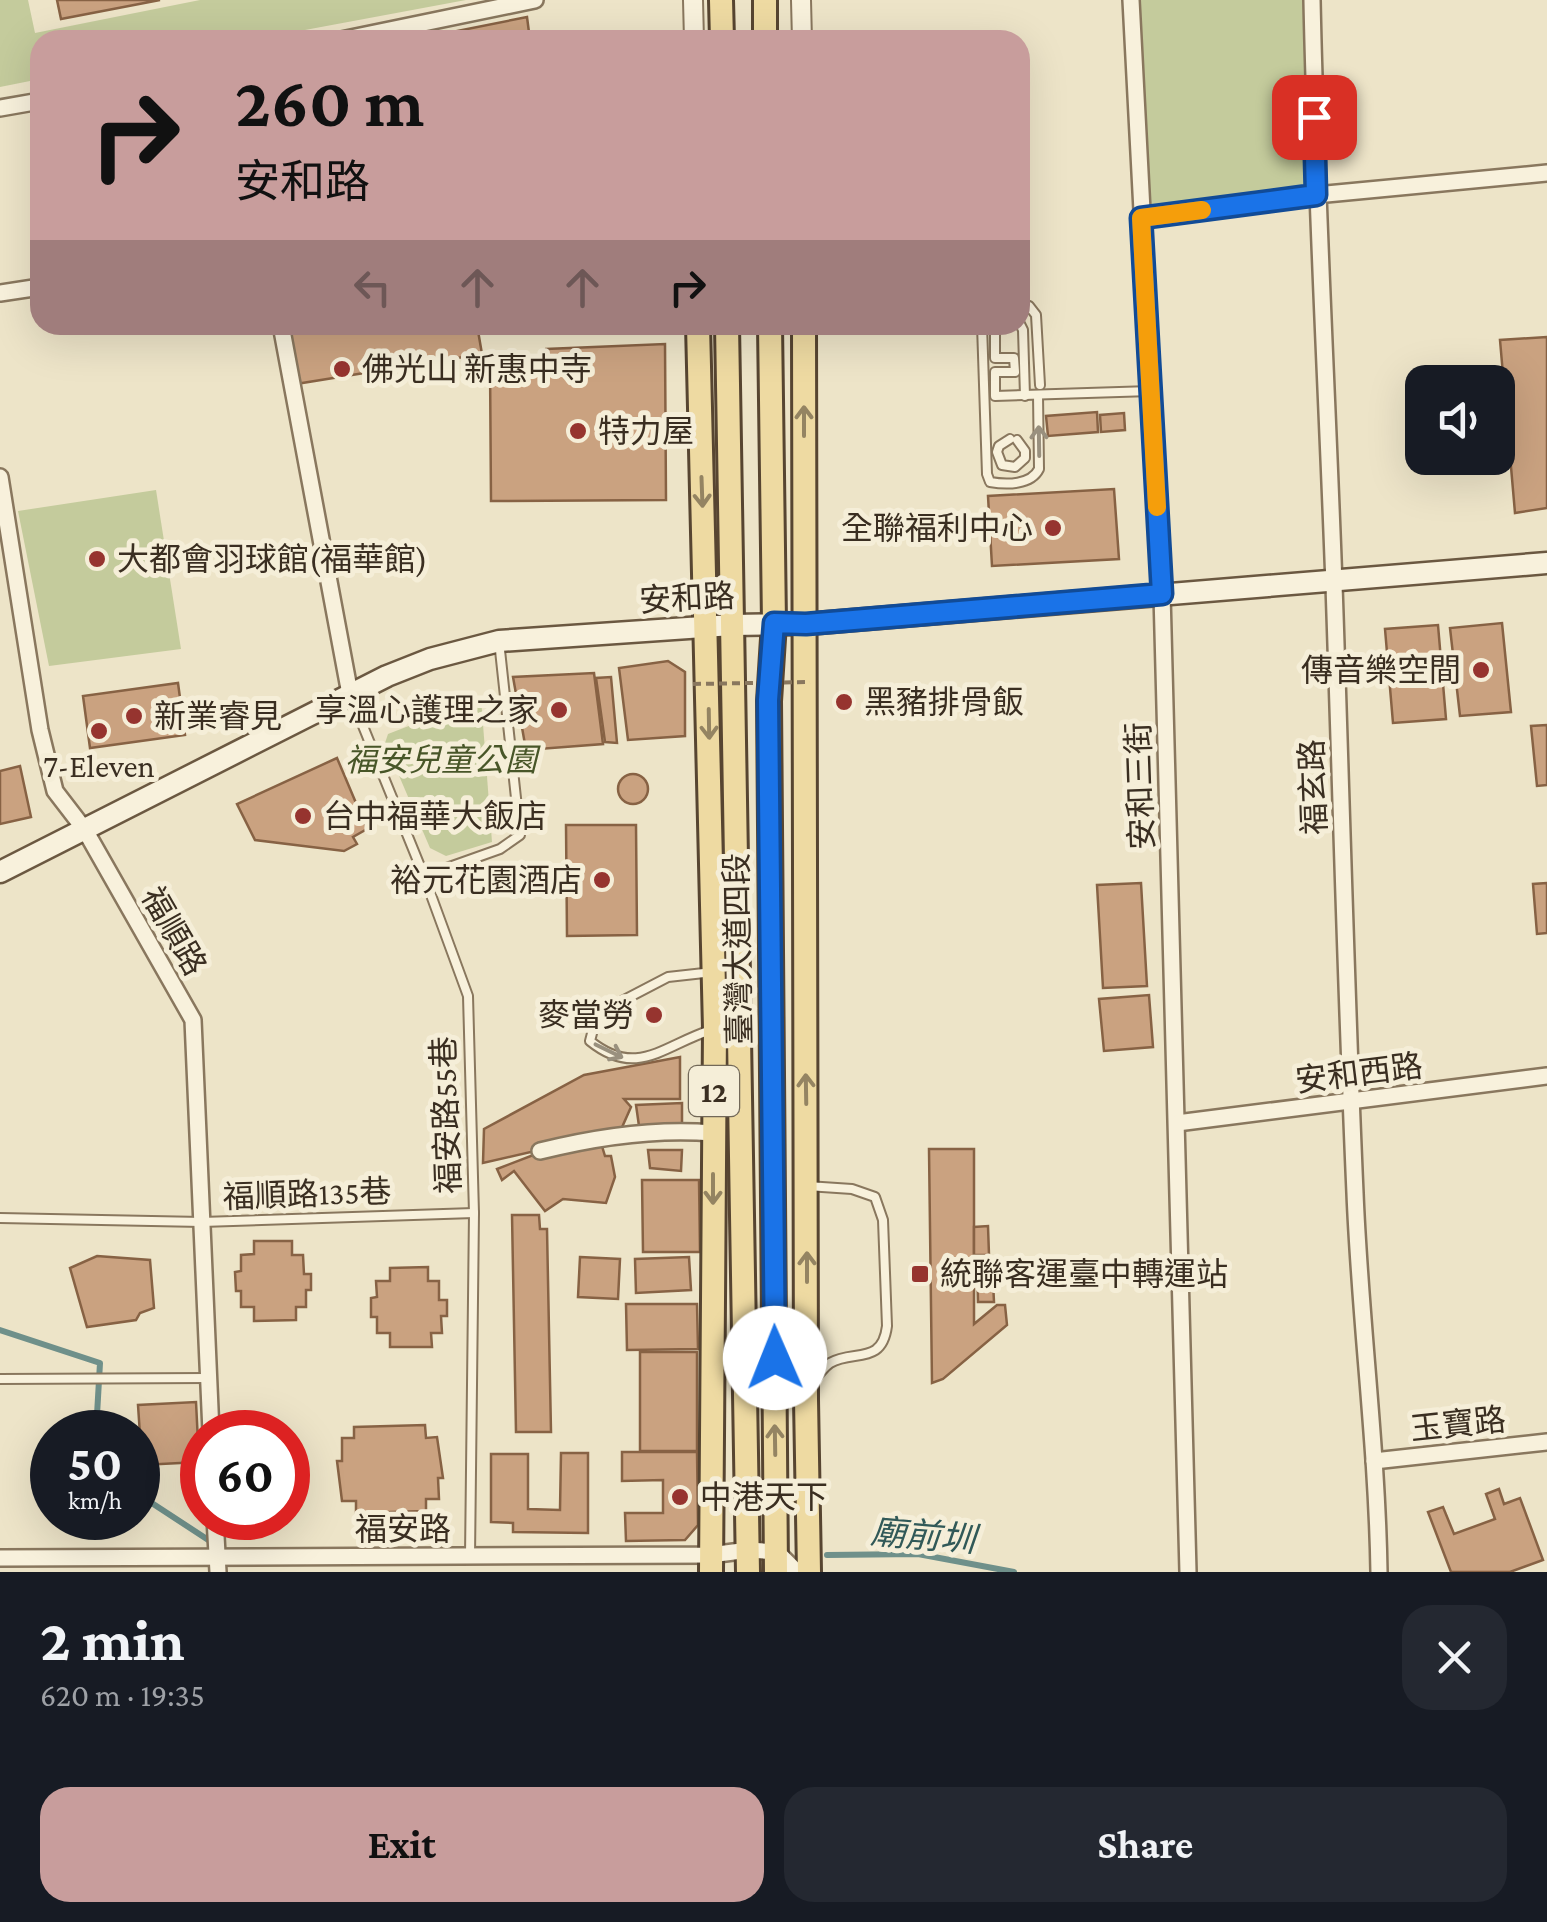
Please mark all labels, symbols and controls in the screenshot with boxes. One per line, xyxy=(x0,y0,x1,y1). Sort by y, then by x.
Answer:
text: 260 m xyxy=(235,63,424,141)
icon: right xyxy=(70,70,200,200)
pin xyxy=(1272,75,1357,160)
icon: arrive xyxy=(1287,90,1342,145)
text: 安和路 xyxy=(235,157,370,207)
icon: left xyxy=(345,260,400,315)
icon: ahead xyxy=(450,260,505,315)
icon: ahead xyxy=(555,260,610,315)
icon: right xyxy=(660,260,715,315)
place label: 佛光山 新惠中寺 xyxy=(362,351,592,387)
marker: 佛光山 新惠中寺 xyxy=(331,358,353,380)
map controls xyxy=(1405,365,1515,475)
button: sound xyxy=(1405,365,1515,475)
one-way arrow xyxy=(794,406,814,438)
place label: 特力屋 xyxy=(598,413,694,449)
marker: 特力屋 xyxy=(567,420,589,442)
one-way arrow xyxy=(1029,425,1048,457)
one-way arrow xyxy=(692,476,711,508)
place label: 全聯福利中心 xyxy=(841,510,1033,546)
marker: 全聯福利中心 xyxy=(1042,517,1064,539)
place label: 大都會羽球館(福華館) xyxy=(117,541,428,578)
marker: 大都會羽球館(福華館) xyxy=(86,548,108,570)
street label: 安和路 xyxy=(638,578,736,618)
place label: 傳音樂空間 xyxy=(1301,652,1461,688)
marker: 傳音樂空間 xyxy=(1470,659,1492,681)
place label: 黑豬排骨飯 xyxy=(864,684,1024,720)
marker: 黑豬排骨飯 xyxy=(833,691,855,713)
place label: 享溫心護理之家 xyxy=(315,692,539,728)
place label: 新業睿見 xyxy=(154,698,282,734)
marker: 享溫心護理之家 xyxy=(548,699,570,721)
marker: 新業睿見 xyxy=(123,705,145,727)
one-way arrow xyxy=(700,708,718,740)
marker: 7-Eleven xyxy=(88,720,110,742)
street label: 安和三街 xyxy=(1120,721,1160,851)
street label: 福玄路 xyxy=(1293,738,1333,836)
park label: 福安兒童公園 xyxy=(345,742,541,778)
place label: 7-Eleven xyxy=(43,748,155,784)
place label: 台中福華大飯店 xyxy=(323,798,547,834)
marker: 台中福華大飯店 xyxy=(292,805,314,827)
street label: 臺灣大道四段 xyxy=(718,853,758,1045)
place label: 裕元花園酒店 xyxy=(390,862,582,898)
marker: 裕元花園酒店 xyxy=(591,869,613,891)
street label: 福順路 xyxy=(134,880,214,982)
place label: 麥當勞 xyxy=(538,997,634,1033)
marker: 麥當勞 xyxy=(643,1004,665,1026)
street label: 福安路55巷 xyxy=(425,1035,467,1195)
one-way arrow xyxy=(594,1043,623,1062)
street label: 安和西路 xyxy=(1293,1047,1425,1099)
road number: 12 xyxy=(689,1066,739,1116)
one-way arrow xyxy=(797,1073,816,1105)
street label: 福順路135巷 xyxy=(222,1173,392,1215)
one-way arrow xyxy=(703,1173,722,1205)
one-way arrow xyxy=(798,1252,816,1284)
place label: 統聯客運臺中轉運站 xyxy=(940,1256,1228,1292)
marker: 統聯客運臺中轉運站 xyxy=(909,1263,931,1285)
position arrow xyxy=(723,1306,827,1410)
street label: 玉寶路 xyxy=(1408,1401,1508,1447)
speed limit sign: 60 xyxy=(180,1410,310,1540)
one-way arrow xyxy=(766,1424,785,1456)
text: 50 xyxy=(68,1435,122,1491)
place label: 中港天下 xyxy=(700,1479,828,1515)
marker: 中港天下 xyxy=(669,1486,691,1508)
text: km/h xyxy=(68,1487,122,1514)
street label: 福安路 xyxy=(355,1511,451,1547)
water label: 廟前圳 xyxy=(869,1512,982,1560)
button: close xyxy=(1402,1605,1507,1710)
text: 2 min xyxy=(40,1606,185,1673)
text: 620 m · 19:35 xyxy=(40,1677,205,1713)
button: Exit xyxy=(40,1787,764,1902)
button: Share xyxy=(784,1787,1507,1902)

